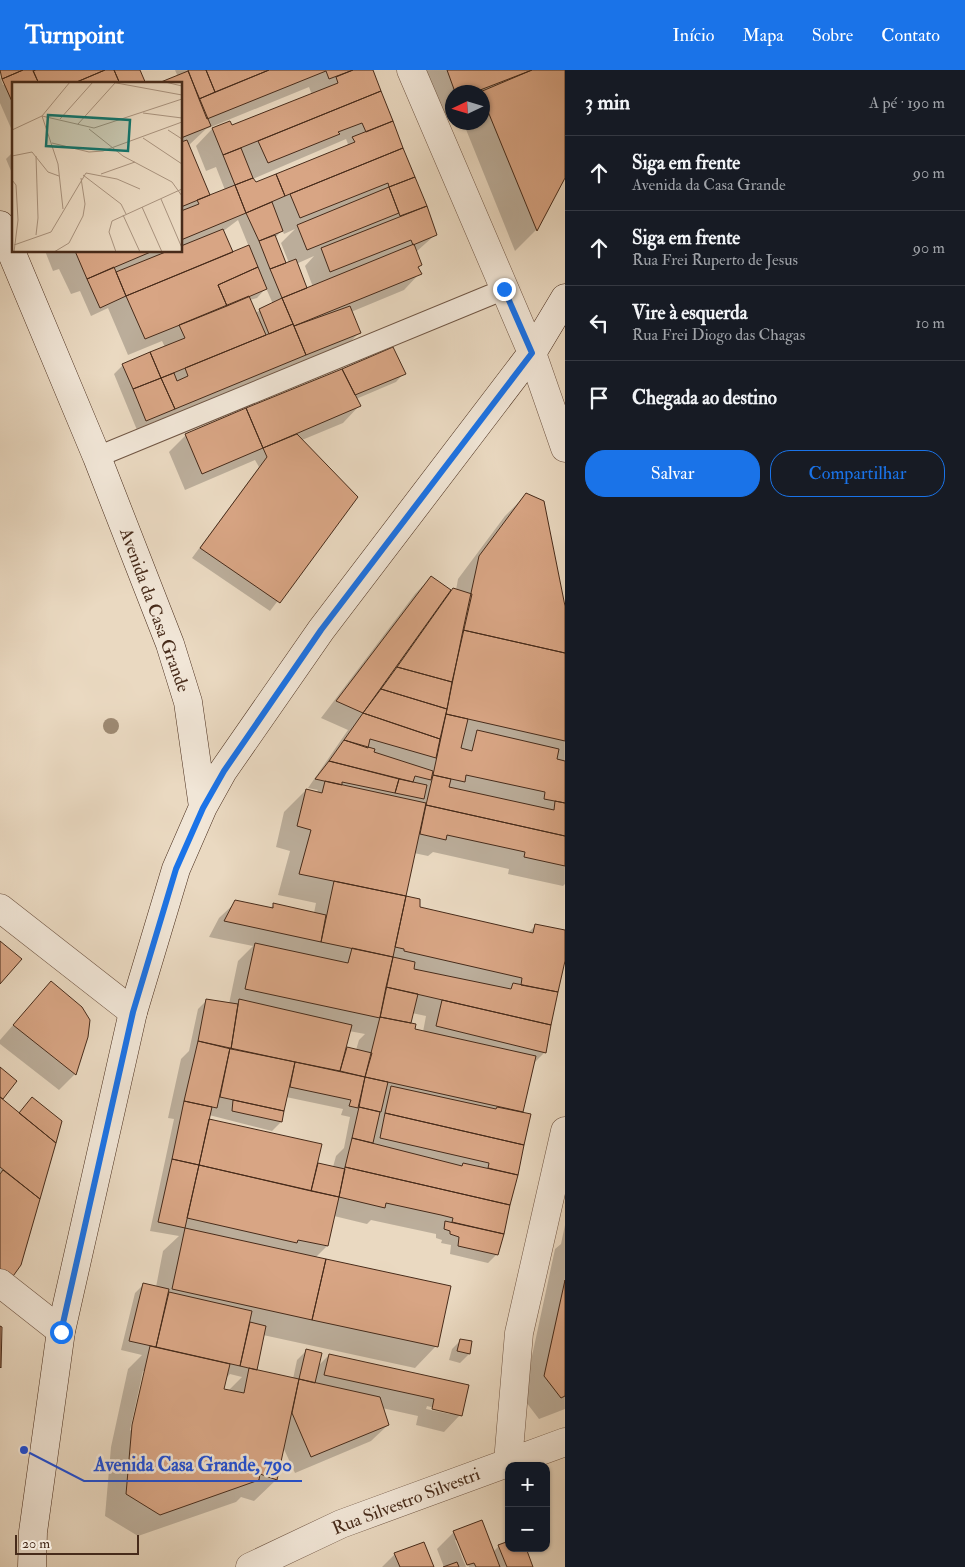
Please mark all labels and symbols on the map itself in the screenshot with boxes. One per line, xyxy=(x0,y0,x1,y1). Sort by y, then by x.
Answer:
inset map xyxy=(12,82,182,252)
north arrow xyxy=(445,85,490,130)
route end xyxy=(493,278,516,301)
street label: Avenida da Casa Grande xyxy=(114,524,195,696)
route start xyxy=(50,1321,73,1344)
callout: Avenida Casa Grande, 790 xyxy=(84,1447,302,1481)
text: Avenida Casa Grande, 790 xyxy=(93,1453,292,1477)
street label: Rua Silvestro Silvestri xyxy=(329,1463,484,1540)
scale bar xyxy=(15,1532,139,1555)

